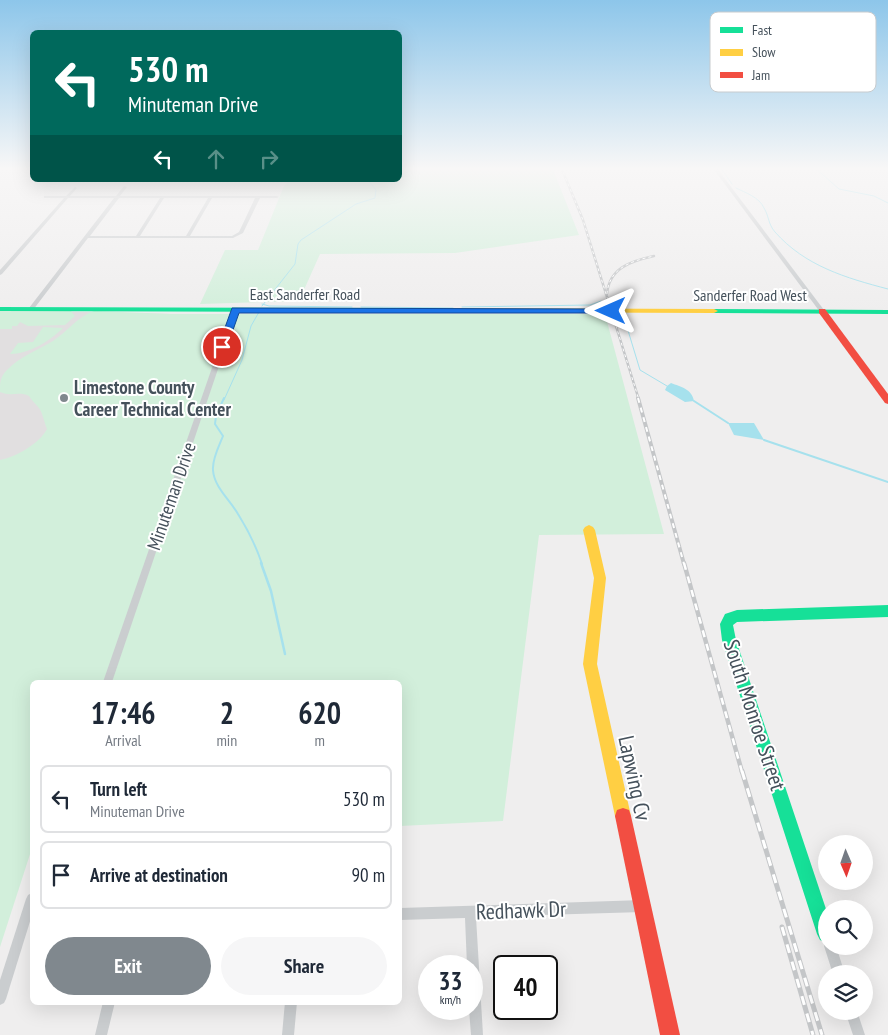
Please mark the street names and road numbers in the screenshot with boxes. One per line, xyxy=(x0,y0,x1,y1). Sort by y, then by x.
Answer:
street label: East Sanderfer Road xyxy=(250,284,360,304)
street label: Sanderfer Road West xyxy=(693,285,807,305)
street label: Minuteman Drive xyxy=(141,439,201,553)
street label: South Monroe Street xyxy=(717,636,793,794)
street label: Lapwing Cv xyxy=(612,733,658,824)
street label: Redhawk Dr xyxy=(476,894,566,926)

